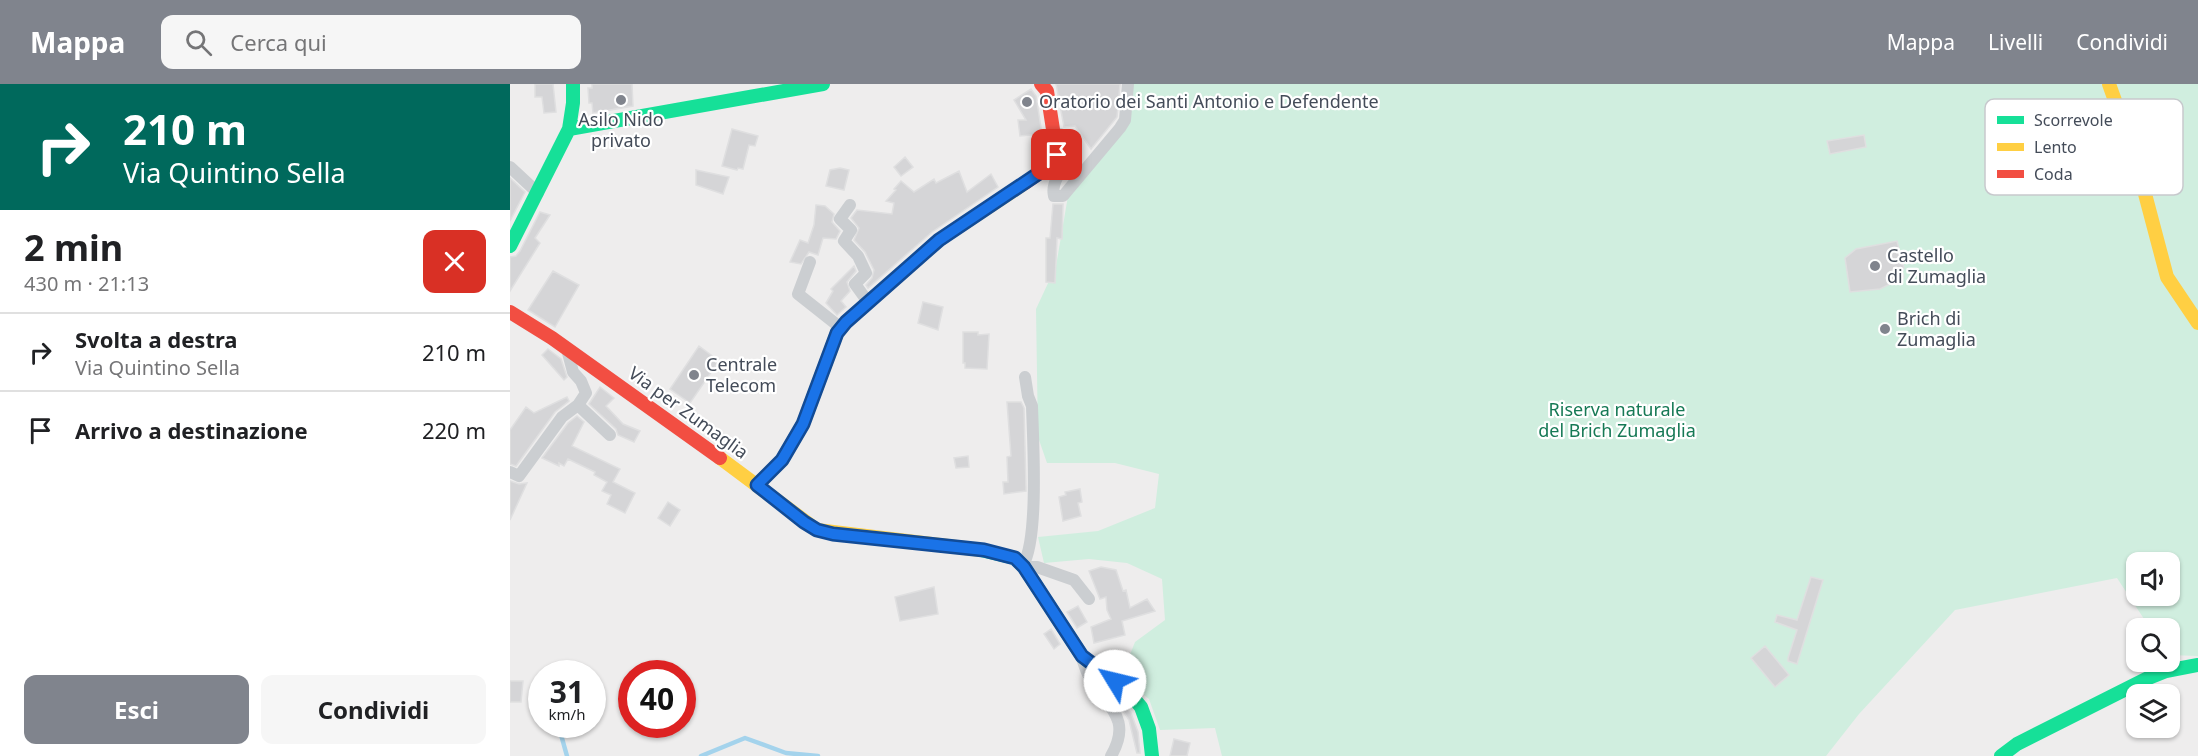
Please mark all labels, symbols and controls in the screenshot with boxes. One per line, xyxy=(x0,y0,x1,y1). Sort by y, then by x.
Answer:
search box xyxy=(161,15,581,69)
text: Mappa xyxy=(30,23,125,61)
icon: search xyxy=(182,26,215,59)
text: Cerca qui xyxy=(230,27,327,57)
text: Mappa xyxy=(1887,28,1955,56)
text: Livelli xyxy=(1988,28,2043,56)
text: Condividi xyxy=(2076,28,2168,56)
place label: Oratorio dei Santi Antonio e Defendente xyxy=(1039,89,1379,113)
marker: Asilo Nido privato xyxy=(614,93,628,107)
marker: Oratorio dei Santi Antonio e Defendente xyxy=(1020,95,1034,109)
legend xyxy=(1985,99,2183,195)
text: 210 m xyxy=(123,100,247,157)
place label: Asilo Nido privato xyxy=(578,107,664,152)
icon: right xyxy=(24,108,102,186)
text: Scorrevole xyxy=(2034,109,2113,131)
pin xyxy=(1031,129,1082,180)
text: Lento xyxy=(2034,136,2077,158)
icon: arrive xyxy=(1040,138,1073,171)
text: Via Quintino Sella xyxy=(123,154,346,191)
text: Coda xyxy=(2034,163,2073,185)
text: 2 min xyxy=(24,223,123,272)
button: close xyxy=(423,230,486,293)
place label: Castello di Zumaglia xyxy=(1887,243,1986,288)
marker: Castello di Zumaglia xyxy=(1868,259,1882,273)
text: 430 m · 21:13 xyxy=(24,270,149,297)
place label: Brich di Zumaglia xyxy=(1897,306,1976,351)
marker: Brich di Zumaglia xyxy=(1878,322,1892,336)
text: Svolta a destra xyxy=(75,324,238,354)
icon: right xyxy=(24,336,57,369)
text: 210 m xyxy=(422,337,486,367)
place label: Centrale Telecom xyxy=(706,352,777,397)
text: Via Quintino Sella xyxy=(75,354,240,381)
street label: Via per Zumaglia xyxy=(624,361,753,464)
marker: Centrale Telecom xyxy=(687,368,701,382)
park label: Riserva naturale del Brich Zumaglia xyxy=(1538,397,1696,442)
icon: arrive xyxy=(24,414,57,447)
text: Arrivo a destinazione xyxy=(75,415,308,445)
text: 220 m xyxy=(422,415,486,445)
map controls xyxy=(2126,552,2180,738)
button: sound xyxy=(2126,552,2180,606)
button: search xyxy=(2126,618,2180,672)
position arrow xyxy=(1083,649,1147,713)
speed limit sign: 40 xyxy=(618,660,696,738)
text: 31 xyxy=(550,671,584,712)
button: Esci xyxy=(24,675,249,744)
button: Condividi xyxy=(261,675,486,744)
button: layers xyxy=(2126,684,2180,738)
text: km/h xyxy=(549,704,585,724)

